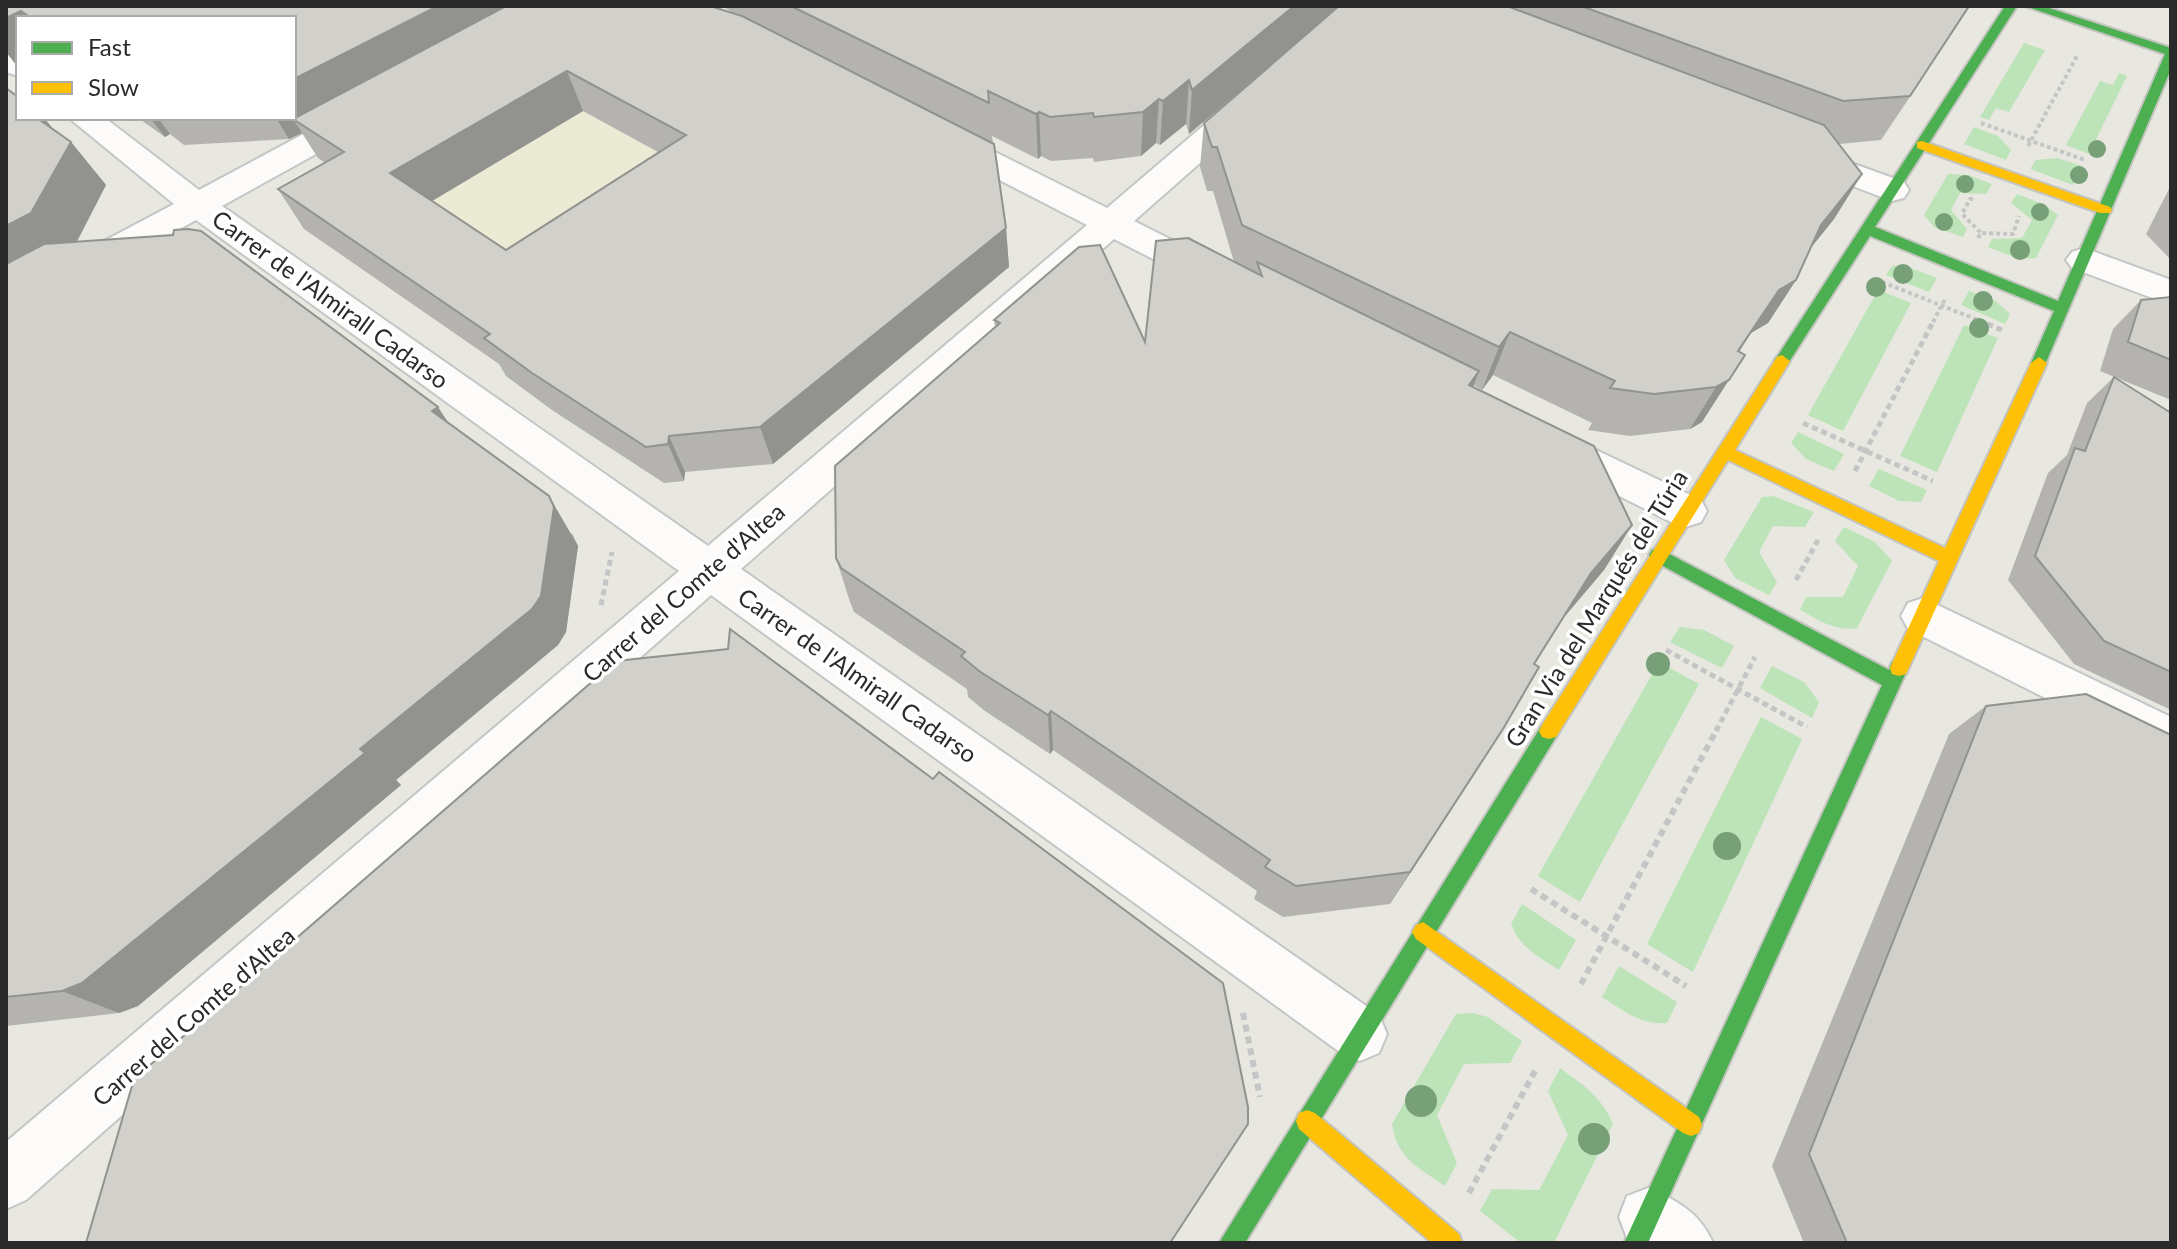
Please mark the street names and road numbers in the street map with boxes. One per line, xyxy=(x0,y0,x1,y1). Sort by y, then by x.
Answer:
street label: Carrer de l'Almirall Cadarso xyxy=(207,203,455,394)
street label: Gran Via del Marqués del Túria xyxy=(1498,464,1693,752)
street label: Carrer del Comte d'Altea xyxy=(576,496,790,688)
street label: Carrer de l'Almirall Cadarso xyxy=(733,581,983,768)
street label: Carrer del Comte d'Altea xyxy=(86,920,300,1112)

